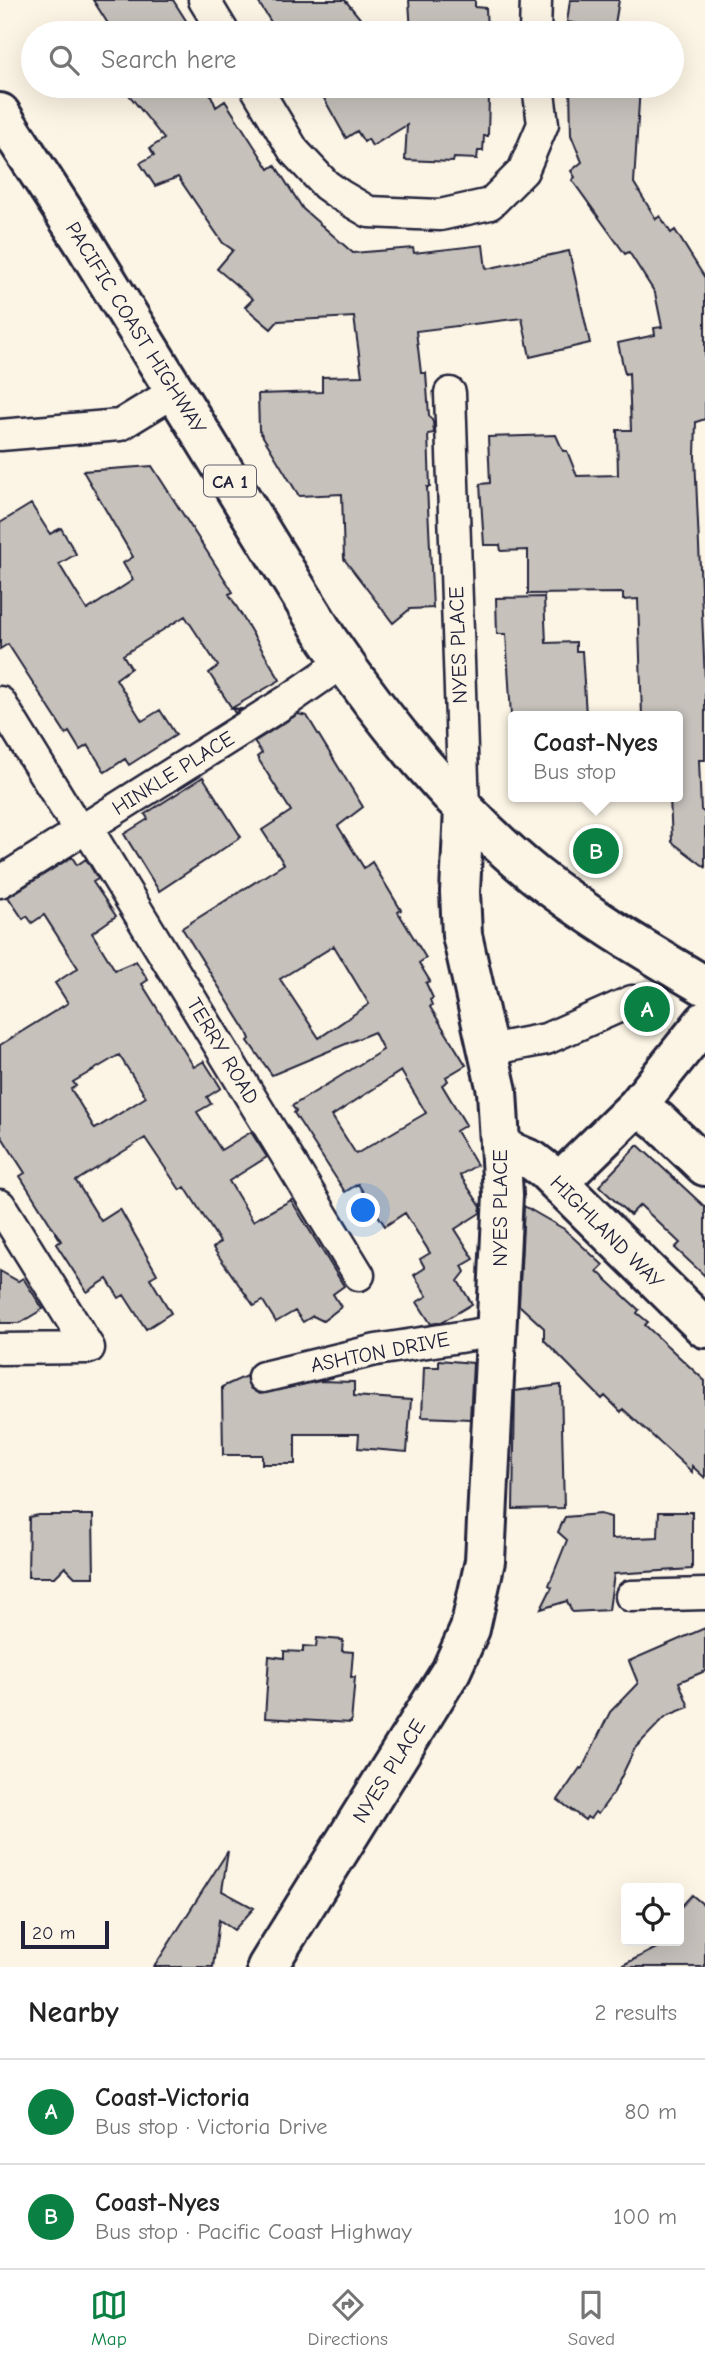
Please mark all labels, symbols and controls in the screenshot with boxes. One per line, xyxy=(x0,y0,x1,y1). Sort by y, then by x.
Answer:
search box xyxy=(21,21,684,98)
icon: search xyxy=(45,41,83,79)
text: Search here xyxy=(101,45,236,75)
street label: PACIFIC COAST HIGHWAY xyxy=(61,218,212,439)
road number: CA 1 xyxy=(204,466,256,496)
street label: NYES PLACE xyxy=(444,586,472,704)
popup xyxy=(508,711,683,802)
street label: HINKLE PLACE xyxy=(108,726,238,820)
text: Coast-Nyes xyxy=(533,728,658,758)
text: Bus stop xyxy=(533,758,616,785)
pin: B xyxy=(573,825,619,877)
pin: A xyxy=(624,983,670,1035)
street label: TERRY ROAD xyxy=(182,994,264,1108)
street label: NYES PLACE xyxy=(488,1149,512,1267)
street label: HIGHLAND WAY xyxy=(545,1170,669,1294)
your location xyxy=(346,1193,380,1227)
street label: ASHTON DRIVE xyxy=(309,1327,451,1377)
street label: NYES PLACE xyxy=(348,1715,430,1827)
map controls xyxy=(621,1883,684,1946)
button: locate xyxy=(621,1883,684,1946)
scale bar xyxy=(21,1918,108,1950)
text: 20 m xyxy=(32,1922,76,1944)
text: Nearby xyxy=(28,1995,119,2030)
text: 2 results xyxy=(595,1999,677,2026)
text: Coast-Victoria xyxy=(95,2083,250,2113)
text: A xyxy=(45,2098,57,2125)
text: 80 m xyxy=(624,2098,677,2125)
text: Bus stop · Victoria Drive xyxy=(95,2113,328,2140)
text: Coast-Nyes xyxy=(95,2188,220,2218)
text: B xyxy=(44,2203,58,2230)
text: 100 m xyxy=(613,2203,677,2230)
text: Bus stop · Pacific Coast Highway xyxy=(95,2218,412,2245)
tab: Map xyxy=(90,2286,128,2350)
tab: Directions xyxy=(308,2286,388,2350)
tab: Saved xyxy=(568,2286,615,2350)

